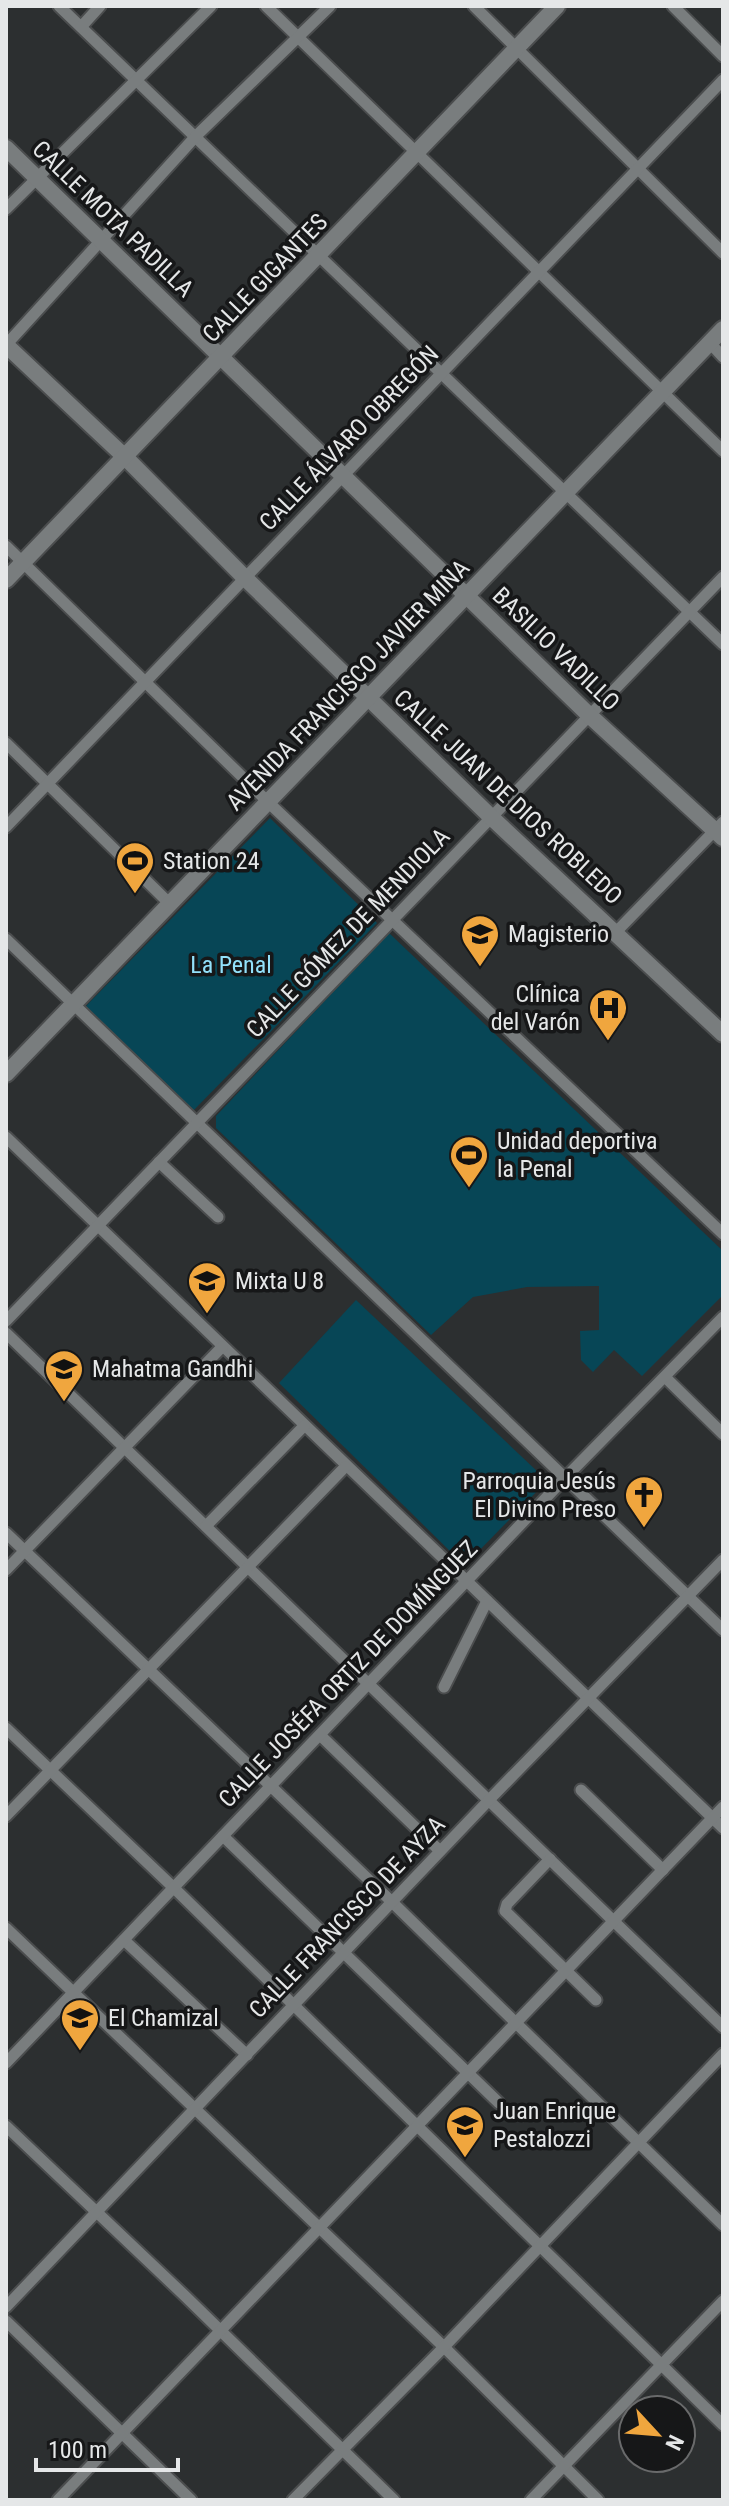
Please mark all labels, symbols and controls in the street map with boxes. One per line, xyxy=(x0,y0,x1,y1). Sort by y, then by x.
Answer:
street label: CALLE MOTA PADILLA xyxy=(27,135,199,303)
street label: CALLE GIGANTES xyxy=(197,208,333,348)
street label: CALLE ÁLVARO OBREGÓN xyxy=(254,340,444,536)
street label: AVENIDA FRANCISCO JAVIER MINA xyxy=(221,554,475,816)
street label: BASILIO VADILLO xyxy=(487,582,625,716)
street label: CALLE JUAN DE DIOS ROBLEDO xyxy=(388,684,628,910)
street label: CALLE GÓMEZ DE MENDIOLA xyxy=(241,822,455,1043)
sports icon: Station 24 xyxy=(114,840,156,895)
place label: Station 24 xyxy=(163,847,260,875)
school or university icon: Magisterio xyxy=(459,913,501,968)
place label: Magisterio xyxy=(508,920,609,948)
park label: La Penal xyxy=(190,951,272,979)
place label: Clínica del Varón xyxy=(491,980,580,1036)
hospital icon: Clínica del Varón xyxy=(587,987,629,1042)
place label: Unidad deportiva la Penal xyxy=(497,1127,658,1183)
sports icon: Unidad deportiva la Penal xyxy=(448,1134,490,1189)
school or university icon: Mixta U 8 xyxy=(186,1260,228,1315)
place label: Mixta U 8 xyxy=(235,1267,324,1295)
school or university icon: Mahatma Gandhi xyxy=(43,1348,85,1403)
place label: Mahatma Gandhi xyxy=(92,1355,253,1383)
place label: Parroquia Jesús El Divino Preso xyxy=(462,1467,616,1523)
church icon: Parroquia Jesús El Divino Preso xyxy=(623,1474,665,1529)
street label: CALLE JOSÉFA ORTIZ DE DOMÍNGUEZ xyxy=(213,1535,483,1813)
street label: CALLE FRANCISCO DE AYZA xyxy=(243,1810,451,2024)
school or university icon: El Chamizal xyxy=(59,1997,101,2052)
place label: El Chamizal xyxy=(108,2004,219,2032)
place label: Juan Enrique Pestalozzi xyxy=(493,2097,616,2153)
school or university icon: Juan Enrique Pestalozzi xyxy=(444,2104,486,2159)
north arrow xyxy=(617,2394,697,2474)
scale bar xyxy=(36,2422,178,2472)
text: N xyxy=(660,2431,689,2454)
text: 100 m xyxy=(48,2436,107,2464)

